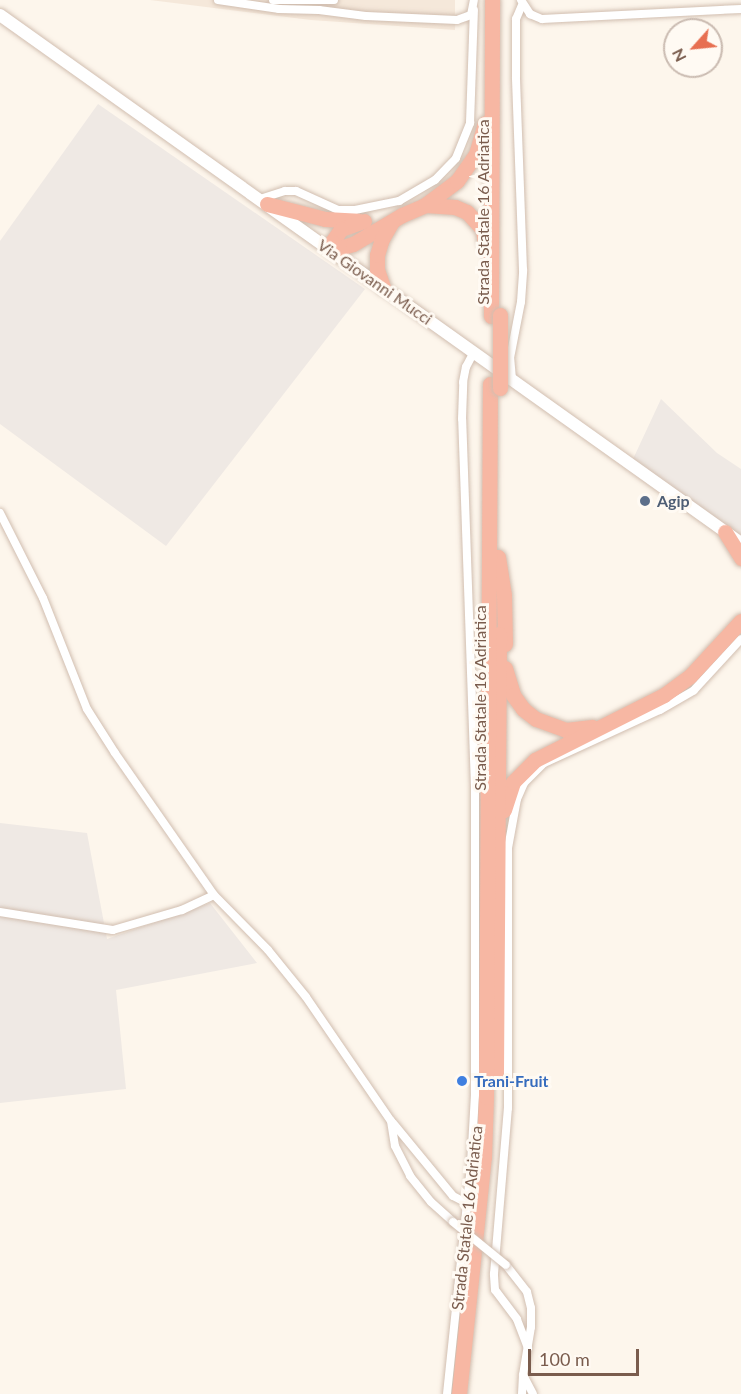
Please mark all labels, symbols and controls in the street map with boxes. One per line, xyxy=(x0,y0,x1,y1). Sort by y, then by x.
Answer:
north arrow xyxy=(663,18,723,78)
text: N xyxy=(667,46,690,65)
street label: Strada Statale 16 Adriatica xyxy=(473,119,493,305)
street label: Via Giovanni Mucci xyxy=(314,235,436,329)
place label: Agip xyxy=(657,491,690,511)
marker: Agip xyxy=(638,494,652,508)
street label: Strada Statale 16 Adriatica xyxy=(470,605,490,791)
place label: Trani-Fruit xyxy=(474,1071,548,1091)
marker: Trani-Fruit xyxy=(455,1074,469,1088)
street label: Strada Statale 16 Adriatica xyxy=(448,1125,486,1311)
scale bar xyxy=(531,1337,642,1375)
text: 100 m xyxy=(539,1348,590,1370)

